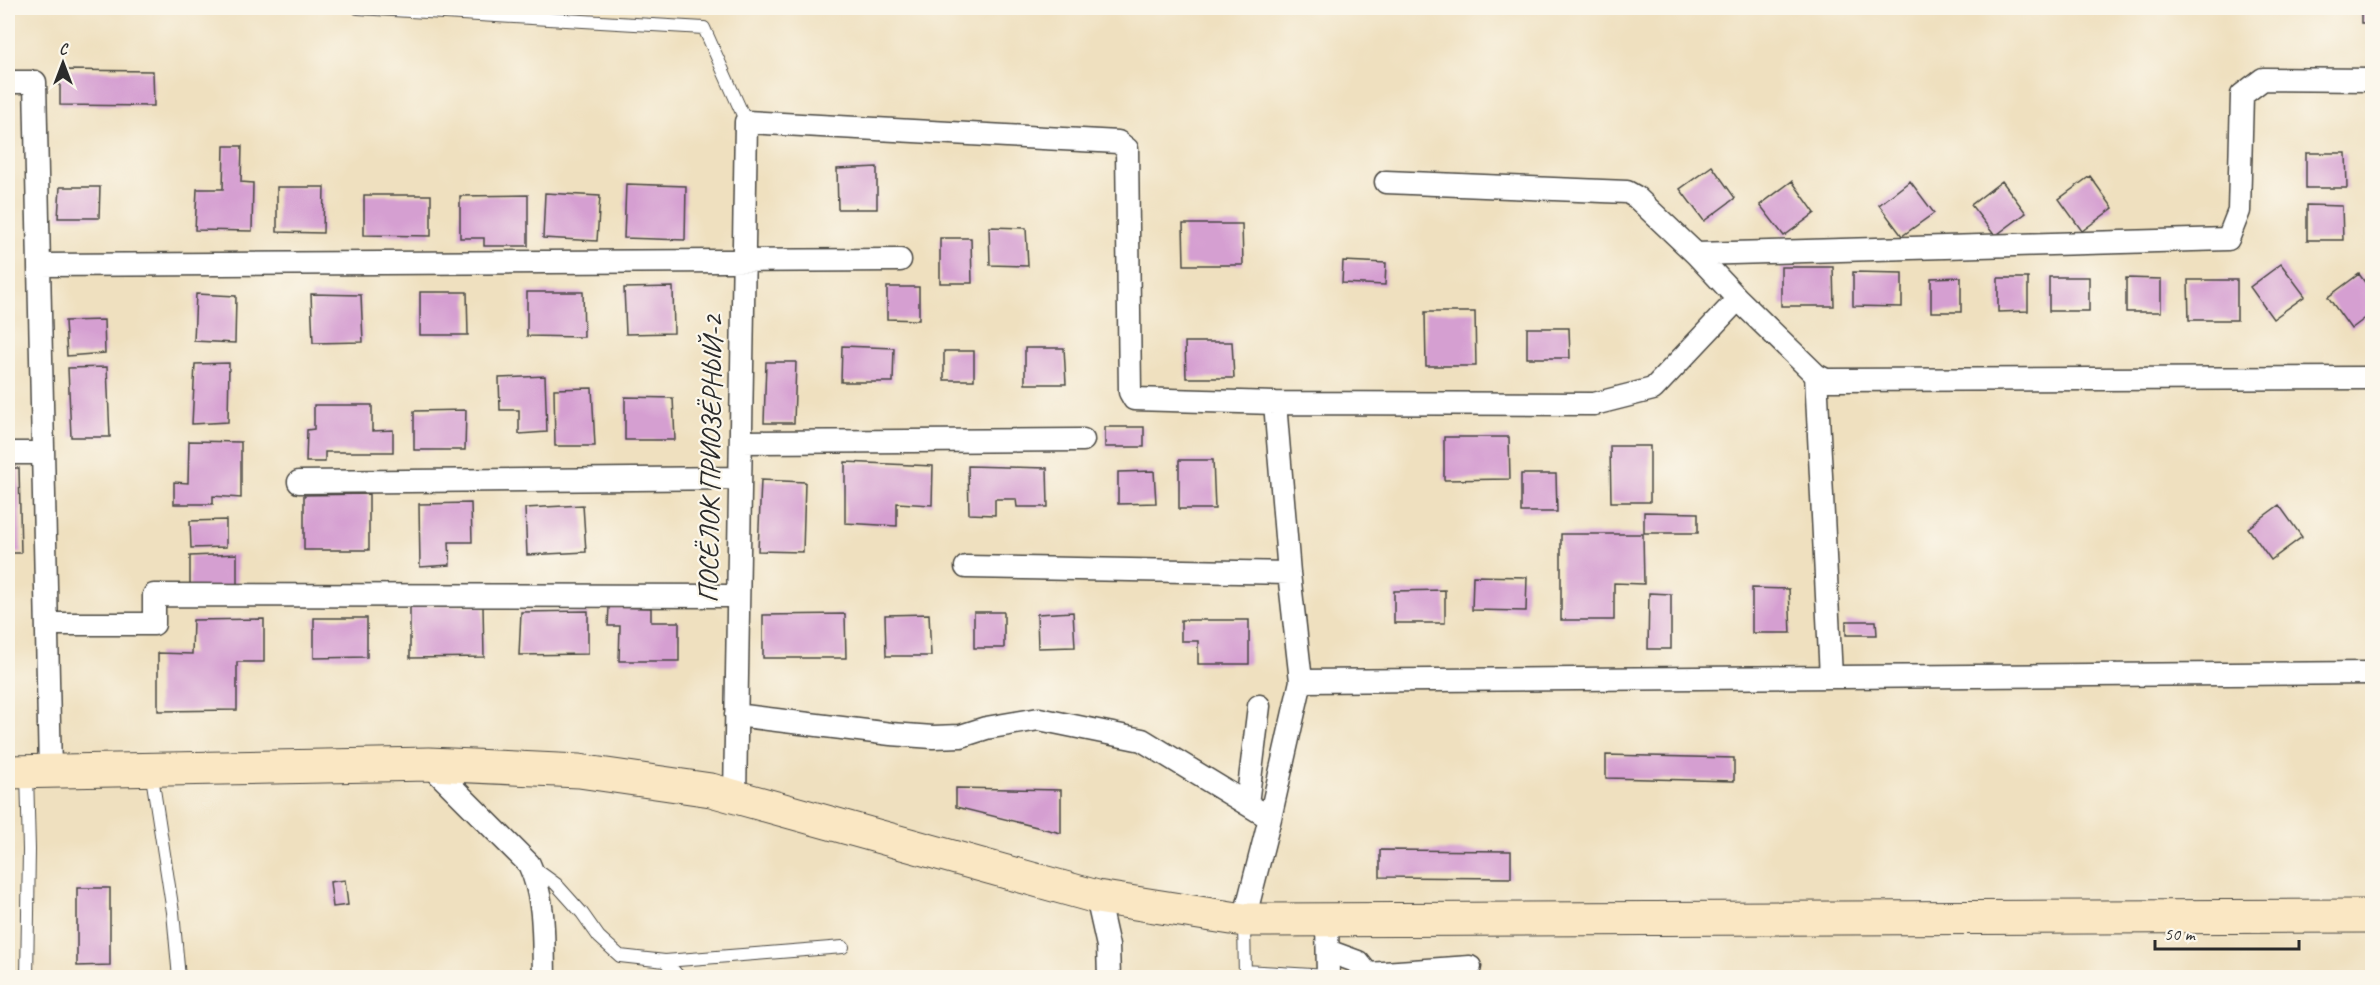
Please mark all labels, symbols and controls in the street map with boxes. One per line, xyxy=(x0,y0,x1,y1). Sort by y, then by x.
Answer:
north arrow xyxy=(33,33,93,93)
text: С xyxy=(59,39,69,59)
street label: ПОСЁЛОК ПРИОЗЁРНЫЙ-2 xyxy=(690,312,730,603)
scale bar xyxy=(2155,913,2299,951)
text: 50 m xyxy=(2164,923,2197,945)

